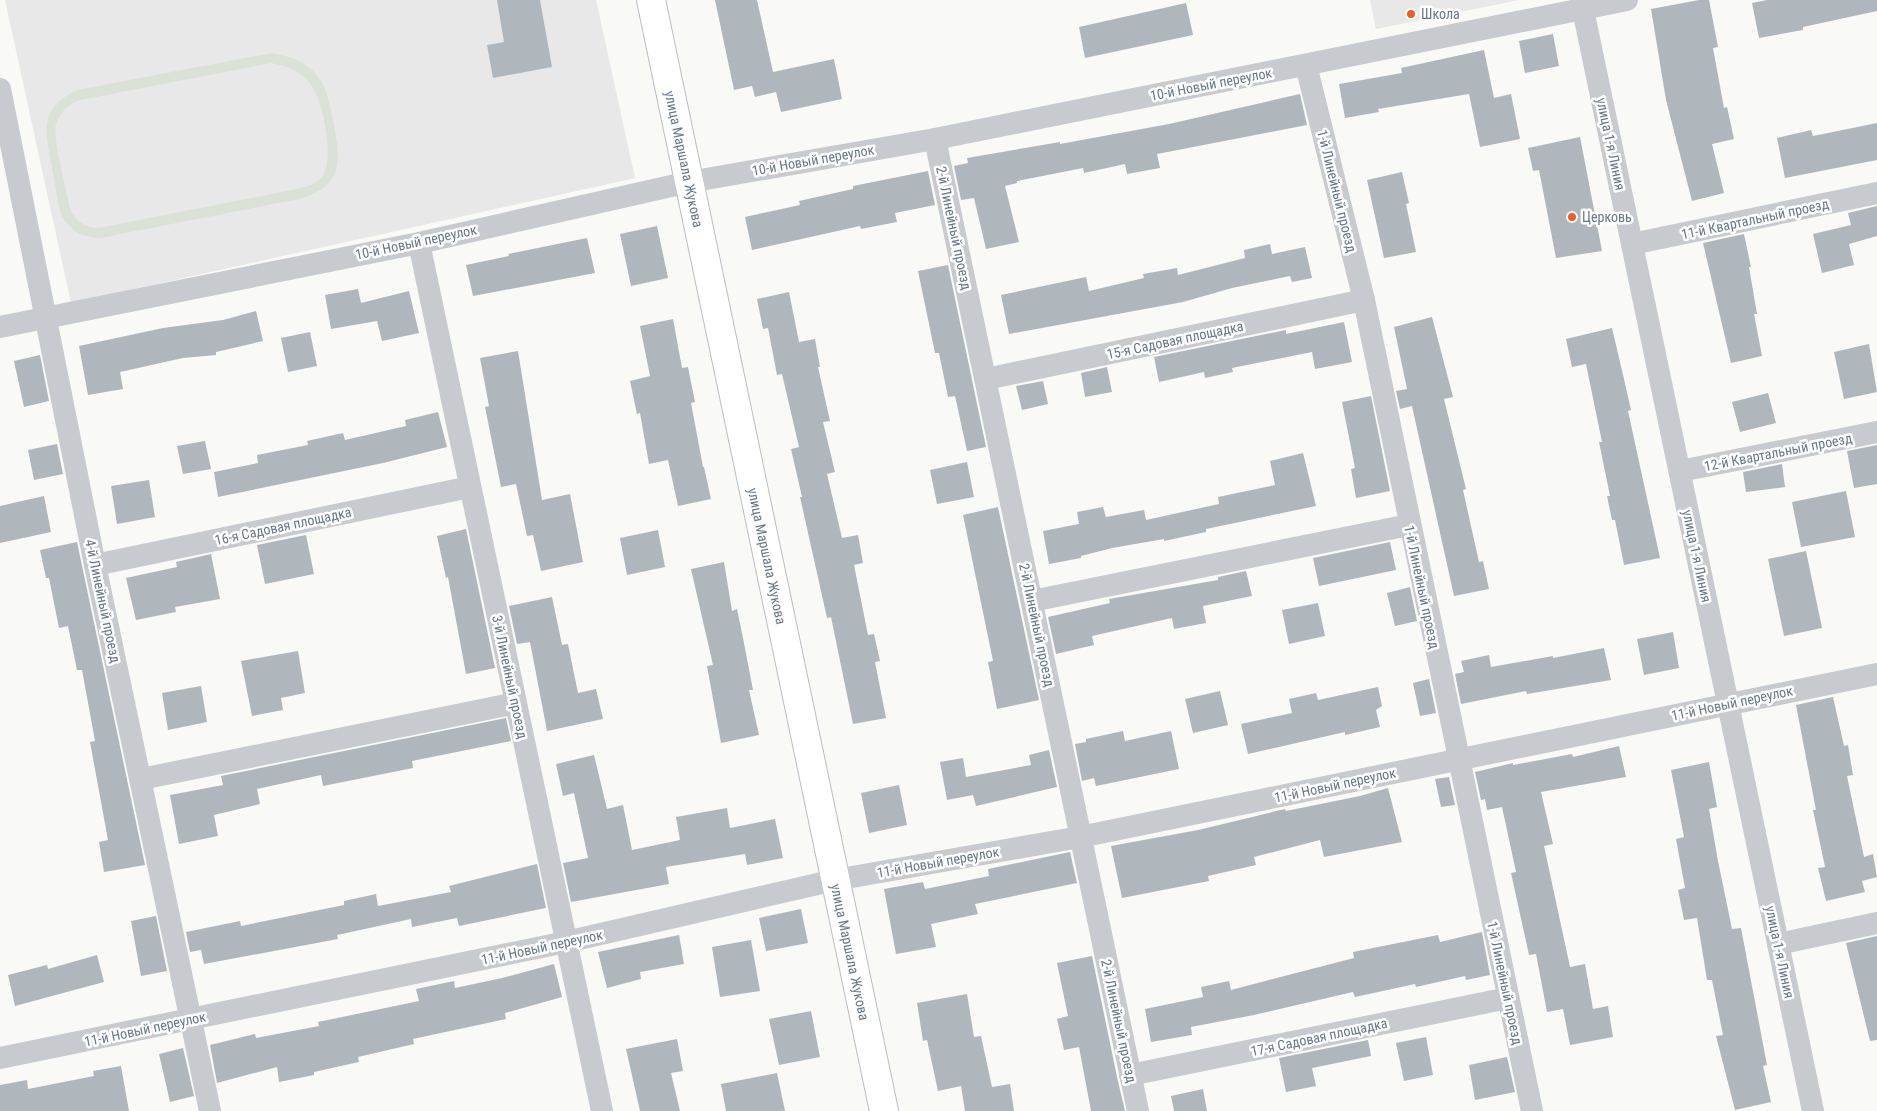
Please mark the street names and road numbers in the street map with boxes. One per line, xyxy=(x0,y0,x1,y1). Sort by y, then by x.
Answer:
street label: 10-й Новый переулок xyxy=(1149,64,1274,104)
street label: улица Маршала Жукова xyxy=(662,89,706,229)
street label: улица 1-я Линия xyxy=(1593,96,1629,192)
street label: 1-й Линейный проезд xyxy=(1314,128,1360,254)
street label: 10-й Новый переулок xyxy=(751,141,876,179)
street label: 2-й Линейный проезд xyxy=(933,165,975,292)
street label: 11-й Квартальный проезд xyxy=(1680,195,1831,242)
street label: 10-й Новый переулок xyxy=(354,221,478,263)
street label: 15-я Садовая площадка xyxy=(1105,318,1245,362)
street label: 12-й Квартальный проезд xyxy=(1703,430,1854,474)
street label: улица Маршала Жукова xyxy=(745,486,789,626)
street label: 16-я Садовая площадка xyxy=(213,504,353,548)
street label: улица 1-я Линия xyxy=(1679,508,1715,604)
street label: 1-й Линейный проезд xyxy=(1401,524,1443,651)
street label: 4-й Линейный проезд xyxy=(82,538,124,665)
street label: 2-й Линейный проезд xyxy=(1016,562,1058,689)
street label: 3-й Линейный проезд xyxy=(489,614,531,741)
street label: 11-й Новый переулок xyxy=(1670,682,1794,724)
street label: 11-й Новый переулок xyxy=(1273,764,1397,806)
street label: 11-й Новый переулок xyxy=(876,843,1001,881)
street label: улица Маршала Жукова xyxy=(828,882,872,1022)
street label: улица 1-я Линия xyxy=(1762,904,1798,1000)
street label: 1-й Линейный проезд xyxy=(1484,920,1526,1047)
street label: 11-й Новый переулок xyxy=(480,926,604,968)
street label: 2-й Линейный проезд xyxy=(1098,958,1140,1085)
street label: 11-й Новый переулок xyxy=(83,1008,207,1050)
street label: 17-я Садовая площадка xyxy=(1249,1015,1389,1059)

